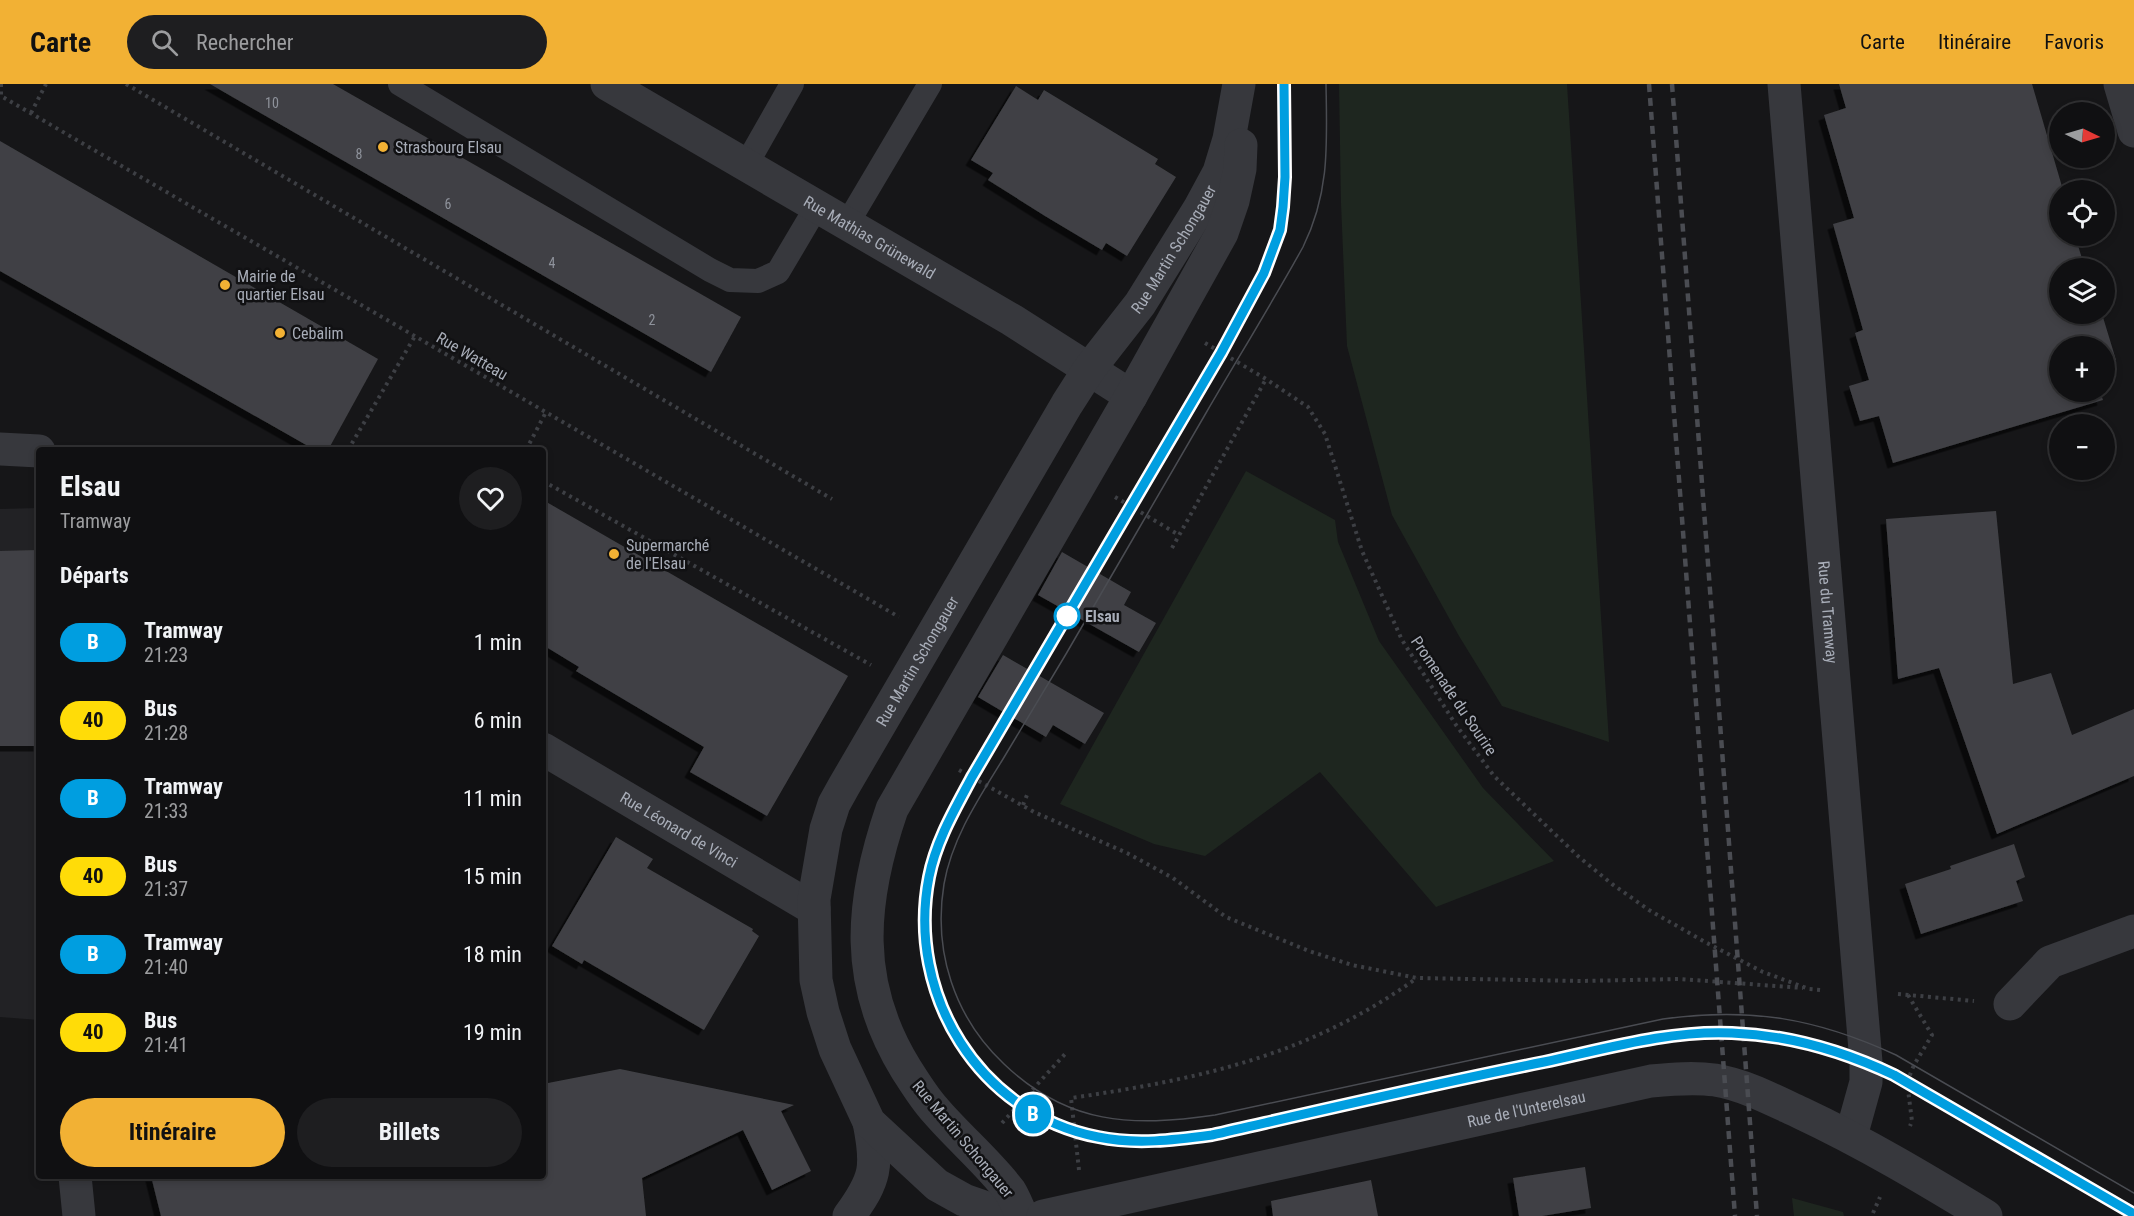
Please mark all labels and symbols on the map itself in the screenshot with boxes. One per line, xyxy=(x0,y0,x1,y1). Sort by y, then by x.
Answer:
house number: 10 xyxy=(265,95,279,111)
north arrow xyxy=(2049,102,2115,168)
place label: Strasbourg Elsau xyxy=(395,138,502,157)
marker: Strasbourg Elsau xyxy=(376,140,390,154)
house number: 8 xyxy=(356,146,363,162)
street label: Rue Martin Schongauer xyxy=(1127,181,1220,317)
street label: Rue Mathias Grünewald xyxy=(801,191,939,283)
house number: 6 xyxy=(445,196,452,212)
house number: 4 xyxy=(549,255,556,271)
place label: Mairie de quartier Elsau xyxy=(237,267,324,304)
marker: Mairie de quartier Elsau xyxy=(218,278,232,292)
house number: 2 xyxy=(649,312,656,328)
place label: Cebalim xyxy=(292,324,344,343)
marker: Cebalim xyxy=(273,326,287,340)
street label: Rue Watteau xyxy=(433,328,511,384)
place label: Supermarché de l'Elsau xyxy=(626,536,709,573)
marker: Supermarché de l'Elsau xyxy=(607,547,621,561)
street label: Rue du Tramway xyxy=(1815,560,1842,665)
street label: Rue Martin Schongauer xyxy=(872,593,962,729)
marker: Elsau xyxy=(1054,603,1080,629)
place label: Elsau xyxy=(1085,607,1120,626)
street label: Promenade du Sourire xyxy=(1407,633,1501,759)
street label: Rue Léonard de Vinci xyxy=(617,787,741,871)
street label: Rue Martin Schongauer xyxy=(908,1077,1018,1202)
street label: Rue de l'Unterelsau xyxy=(1465,1086,1587,1131)
line badge: B xyxy=(1014,1094,1052,1134)

